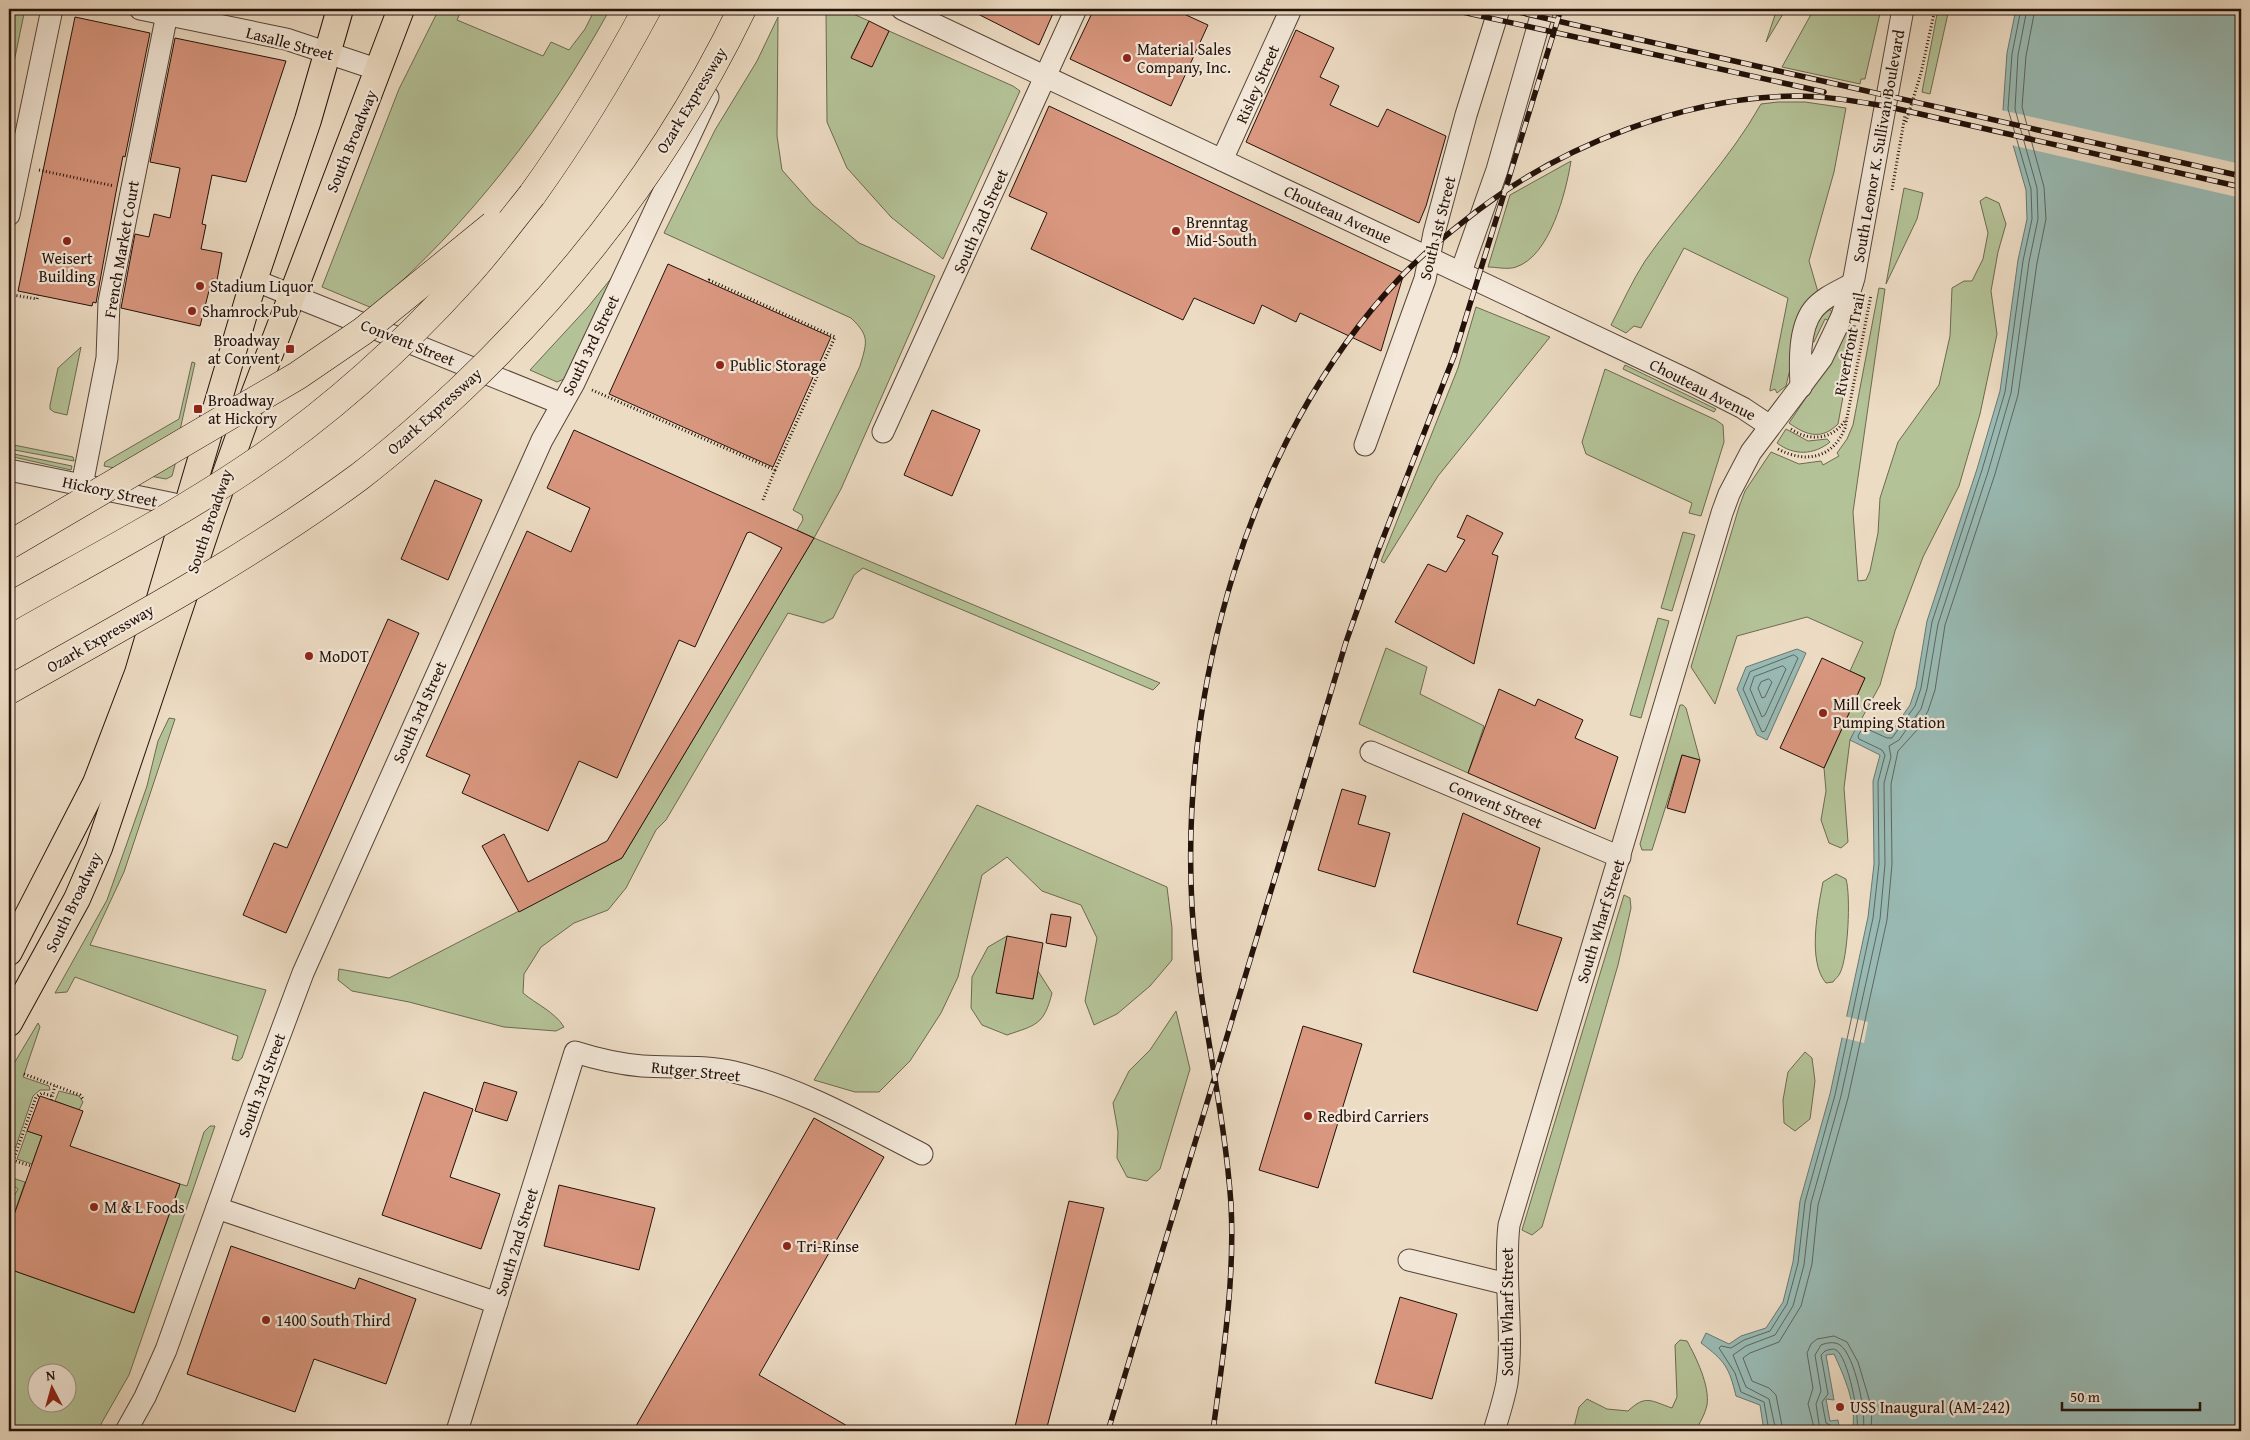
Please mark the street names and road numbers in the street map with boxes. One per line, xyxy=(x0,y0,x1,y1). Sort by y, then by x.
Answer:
street label: Lasalle Street xyxy=(244,20,337,66)
street label: South Leonor K. Sullivan Boulevard xyxy=(1846,27,1910,264)
street label: Risley Street xyxy=(1229,40,1285,127)
street label: Ozark Expressway xyxy=(650,42,732,158)
street label: South Broadway xyxy=(319,86,383,196)
street label: South 2nd Street xyxy=(946,165,1014,277)
street label: South 1st Street xyxy=(1412,173,1462,283)
street label: French Market Court xyxy=(97,178,145,320)
street label: Chouteau Avenue xyxy=(1280,178,1396,250)
street label: South 3rd Street xyxy=(555,290,625,399)
street label: Riverfront Trail xyxy=(1827,290,1871,398)
street label: Convent Street xyxy=(357,312,459,372)
street label: Chouteau Avenue xyxy=(1646,352,1760,426)
street label: Ozark Expressway xyxy=(381,362,487,460)
street label: South Broadway xyxy=(180,465,238,576)
street label: Hickory Street xyxy=(60,469,160,513)
street label: Ozark Expressway xyxy=(42,597,158,679)
street label: South 3rd Street xyxy=(386,657,452,767)
street label: Convent Street xyxy=(1445,773,1547,835)
street label: South Broadway xyxy=(38,848,108,956)
street label: South Wharf Street xyxy=(1570,856,1630,986)
street label: South 3rd Street xyxy=(231,1029,291,1141)
street label: Rutger Street xyxy=(650,1054,742,1088)
street label: South 2nd Street xyxy=(488,1185,544,1299)
street label: South Wharf Street xyxy=(1495,1247,1519,1376)

